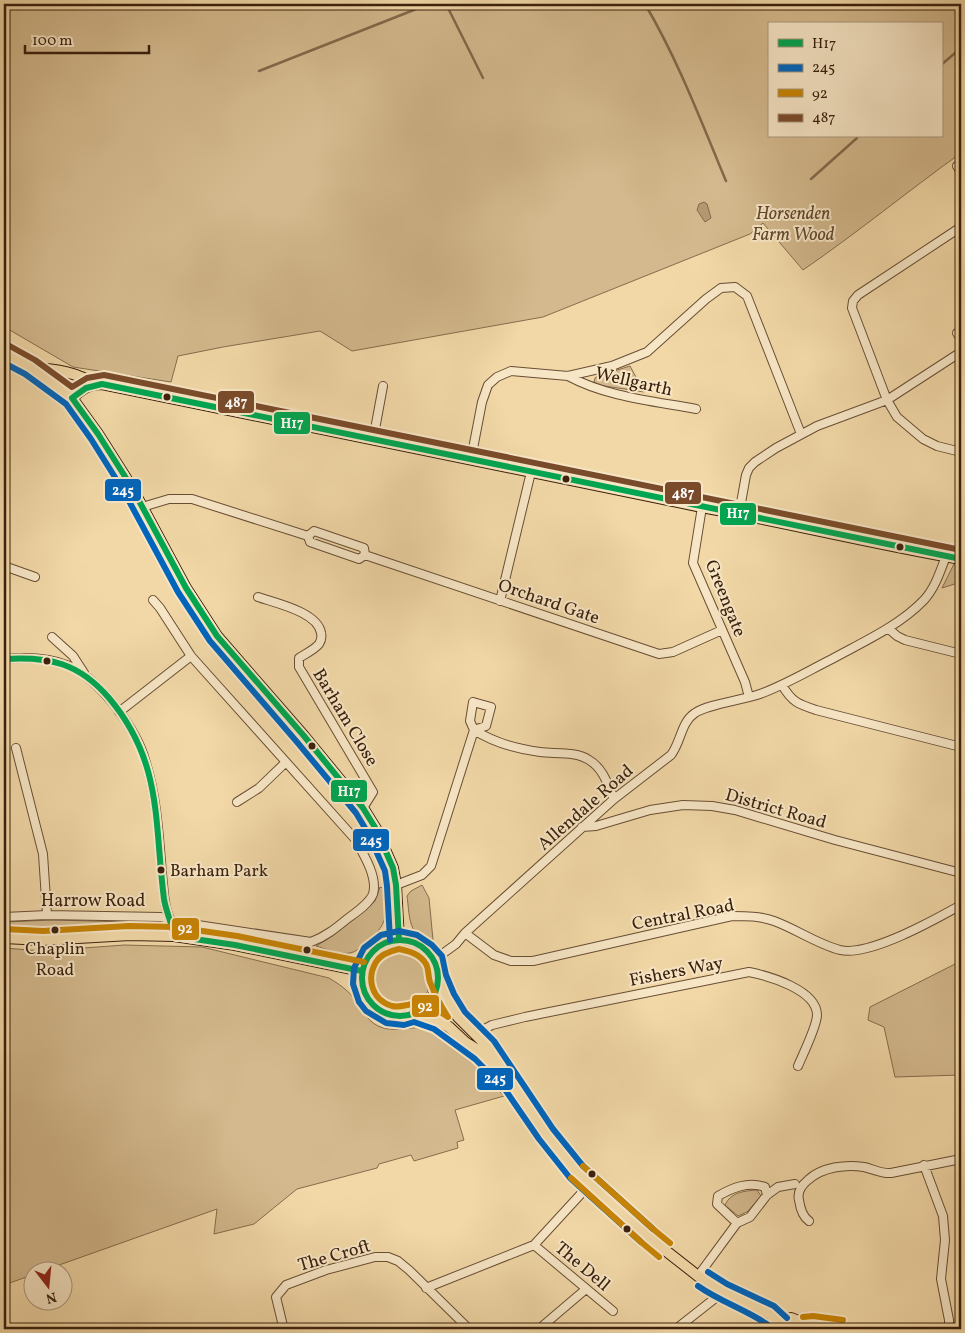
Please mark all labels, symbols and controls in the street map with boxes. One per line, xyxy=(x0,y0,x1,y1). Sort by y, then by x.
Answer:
scale bar xyxy=(25,22,149,54)
legend xyxy=(768,22,942,138)
text: 100 m xyxy=(32,31,72,52)
text: H17 xyxy=(812,34,836,55)
text: 245 xyxy=(812,58,835,79)
text: 92 xyxy=(812,84,828,105)
text: 487 xyxy=(812,108,836,129)
park label: Horsenden Farm Wood xyxy=(752,202,835,248)
street label: Wellgarth xyxy=(593,361,675,404)
line badge: 487 xyxy=(217,390,255,414)
unlabelled marker xyxy=(162,392,172,402)
text: 487 xyxy=(225,394,248,413)
line badge: H17 xyxy=(273,411,311,435)
text: H17 xyxy=(280,415,304,434)
unlabelled marker xyxy=(561,474,571,484)
line badge: 245 xyxy=(104,478,142,502)
line badge: 487 xyxy=(664,481,702,505)
text: 245 xyxy=(112,482,134,501)
text: 487 xyxy=(672,485,695,504)
line badge: H17 xyxy=(719,502,757,526)
text: H17 xyxy=(726,505,750,524)
unlabelled marker xyxy=(895,542,905,552)
street label: Greengate xyxy=(698,556,751,641)
street label: Orchard Gate xyxy=(494,573,603,631)
unlabelled marker xyxy=(42,656,52,666)
street label: Barham Close xyxy=(306,664,384,771)
unlabelled marker xyxy=(307,741,317,751)
street label: Allendale Road xyxy=(533,759,639,857)
line badge: H17 xyxy=(330,779,368,803)
text: H17 xyxy=(337,783,361,802)
street label: District Road xyxy=(722,783,829,836)
line badge: 245 xyxy=(352,828,390,852)
text: 245 xyxy=(360,832,382,851)
place label: Barham Park xyxy=(170,860,268,883)
marker: Barham Park xyxy=(156,865,166,875)
street label: Harrow Road xyxy=(41,889,145,914)
street label: Central Road xyxy=(630,893,736,938)
line badge: 92 xyxy=(171,917,200,941)
text: 92 xyxy=(177,920,193,939)
marker: Chaplin Road xyxy=(50,925,60,935)
place label: Chaplin Road xyxy=(25,938,85,982)
unlabelled marker xyxy=(302,945,312,955)
street label: Fishers Way xyxy=(627,951,726,994)
line badge: 92 xyxy=(411,994,440,1018)
text: 92 xyxy=(417,998,433,1017)
line badge: 245 xyxy=(476,1067,514,1091)
text: 245 xyxy=(484,1070,506,1089)
unlabelled marker xyxy=(587,1169,597,1179)
unlabelled marker xyxy=(622,1224,632,1234)
street label: The Croft xyxy=(295,1234,374,1279)
street label: The Dell xyxy=(549,1237,615,1298)
north arrow xyxy=(22,1260,72,1310)
text: N xyxy=(44,1287,59,1308)

